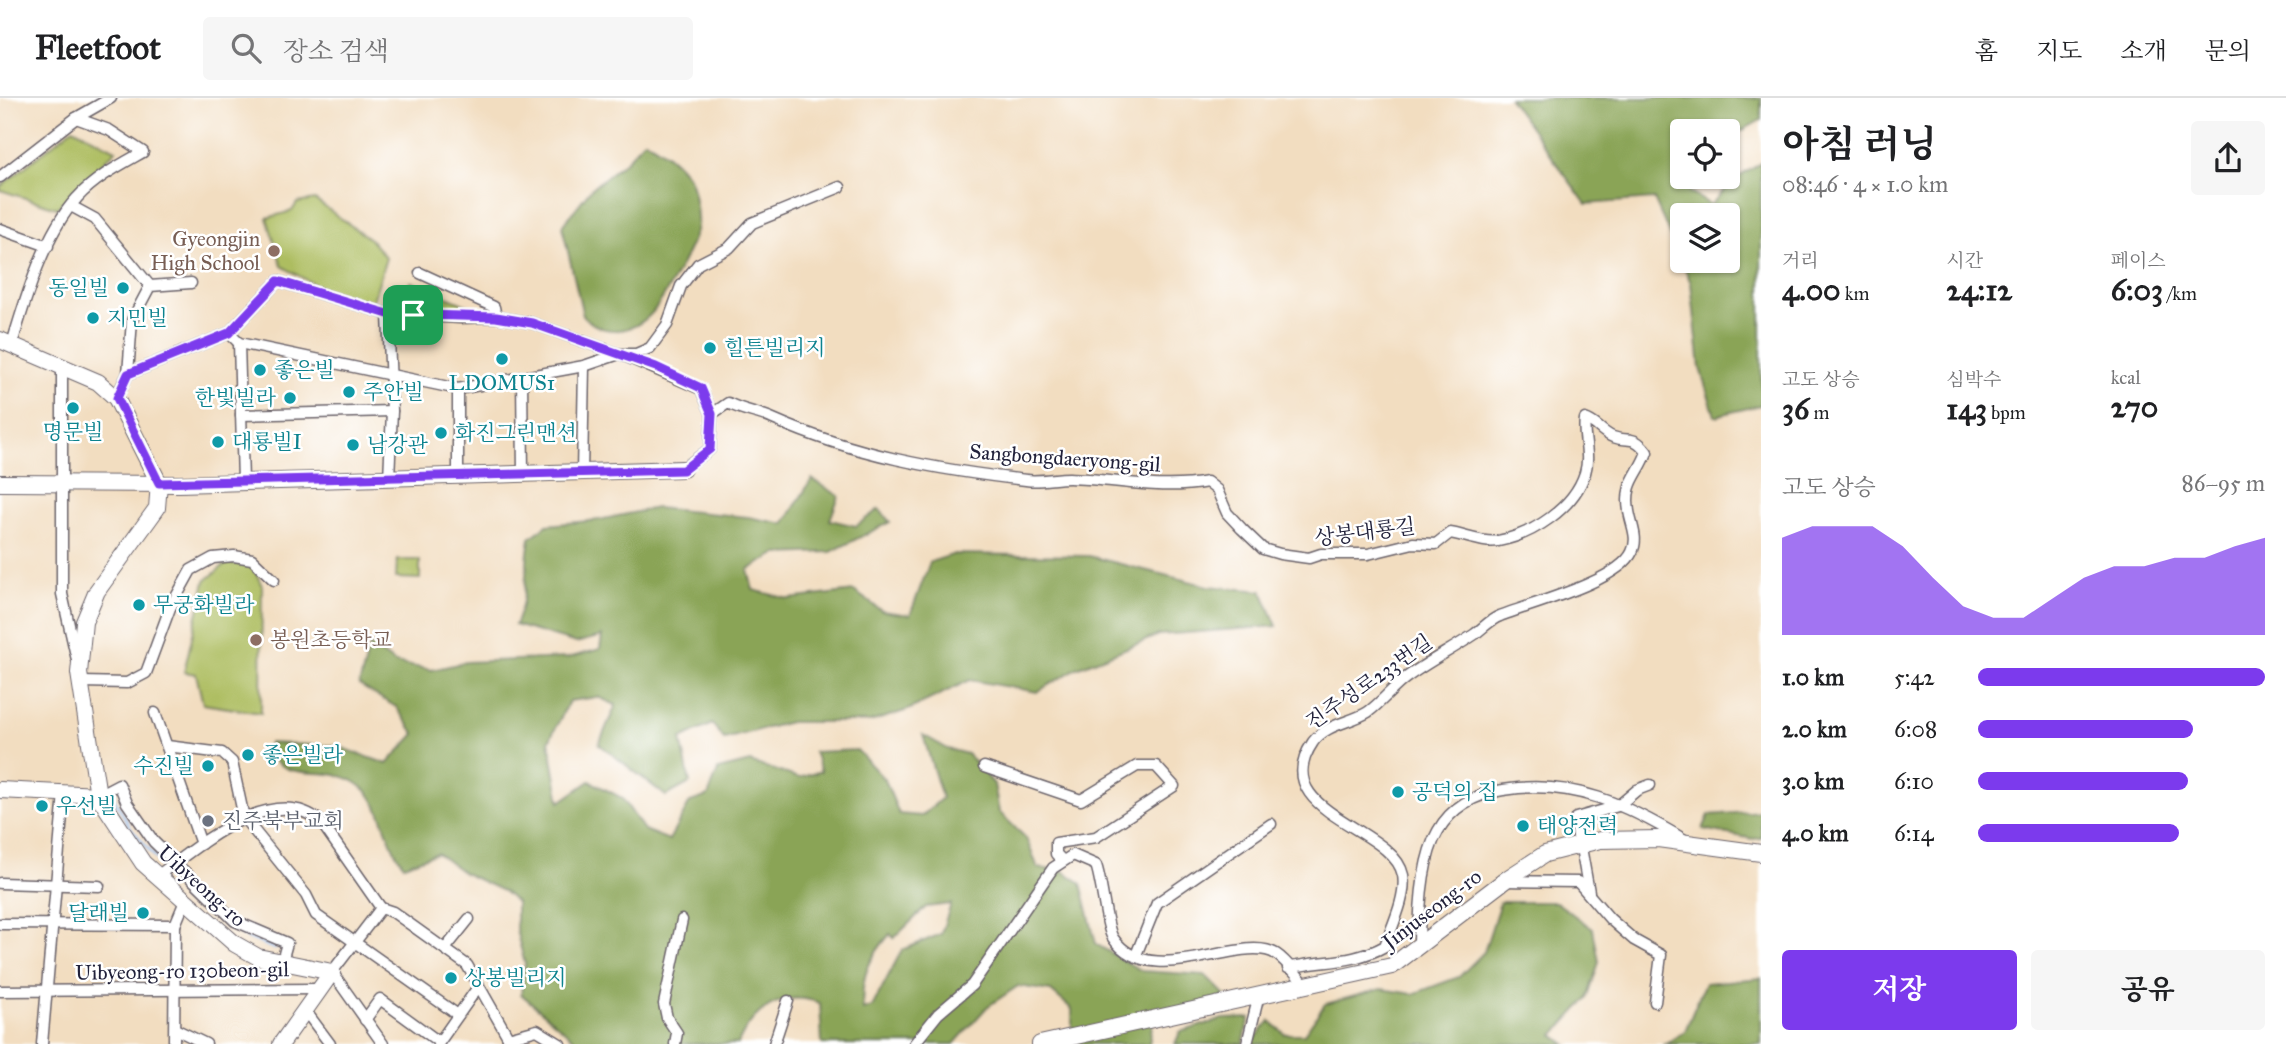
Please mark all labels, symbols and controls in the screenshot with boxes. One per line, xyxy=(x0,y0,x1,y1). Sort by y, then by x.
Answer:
search box xyxy=(203,17,693,80)
text: Fleetfoot xyxy=(35,28,161,68)
icon: search xyxy=(227,29,265,67)
text: 장소 검색 xyxy=(283,35,389,67)
text: 홈 xyxy=(1975,36,1998,66)
text: 지도 xyxy=(2036,36,2082,66)
text: 소개 xyxy=(2120,36,2167,66)
text: 문의 xyxy=(2205,36,2251,66)
map controls xyxy=(1670,119,1740,273)
button: locate xyxy=(1670,119,1740,189)
text: 아침 러닝 xyxy=(1782,121,1937,167)
button: share xyxy=(2191,121,2265,195)
text: 08:46 · 4 × 1.0 km xyxy=(1782,170,1948,198)
button: layers xyxy=(1670,203,1740,273)
place label: Gyeongjin High School xyxy=(150,226,260,276)
marker: Gyeongjin High School xyxy=(266,243,282,259)
text: 거리 xyxy=(1782,249,1819,272)
text: 시간 xyxy=(1946,249,1983,272)
text: 페이스 xyxy=(2111,249,2166,272)
text: 4.00 xyxy=(1782,272,1841,308)
text: 24:12 xyxy=(1946,272,2012,308)
text: 6:03 xyxy=(2111,272,2163,308)
place label: 동일빌 xyxy=(48,275,109,301)
marker: 동일빌 xyxy=(115,280,131,296)
text: km xyxy=(1841,282,1869,305)
text: /km xyxy=(2163,282,2197,305)
pin xyxy=(383,285,443,345)
icon: arrive xyxy=(394,296,432,334)
place label: 지민빌 xyxy=(107,305,168,331)
marker: 지민빌 xyxy=(85,310,101,326)
place label: 힐튼빌리지 xyxy=(724,335,825,361)
marker: 힐튼빌리지 xyxy=(702,340,718,356)
marker: LDOMUS1 xyxy=(494,351,510,367)
place label: 좋은빌 xyxy=(274,357,335,383)
marker: 좋은빌 xyxy=(252,362,268,378)
text: kcal xyxy=(2111,366,2141,389)
text: 고도 상승 xyxy=(1782,368,1860,391)
text: 심박수 xyxy=(1946,368,2001,391)
place label: LDOMUS1 xyxy=(449,370,555,396)
place label: 주안빌 xyxy=(363,379,424,405)
marker: 주안빌 xyxy=(341,384,357,400)
place label: 한빛빌라 xyxy=(195,385,277,411)
text: 270 xyxy=(2111,389,2158,425)
marker: 한빛빌라 xyxy=(282,390,298,406)
text: 36 xyxy=(1782,391,1809,427)
text: 143 xyxy=(1946,391,1987,427)
marker: 명문빌 xyxy=(65,400,81,416)
text: m xyxy=(1809,401,1829,424)
text: bpm xyxy=(1987,401,2026,424)
place label: 명문빌 xyxy=(43,419,103,445)
place label: 화진그린맨션 xyxy=(455,420,577,446)
marker: 화진그린맨션 xyxy=(433,425,449,441)
place label: 대룡빌I xyxy=(232,429,302,455)
place label: 남강관 xyxy=(367,432,429,458)
marker: 대룡빌I xyxy=(210,434,226,450)
marker: 남강관 xyxy=(345,437,361,453)
street label: Sangbongdaeryong-gil xyxy=(968,438,1162,478)
text: 86–95 m xyxy=(2182,469,2265,497)
text: 고도 상승 xyxy=(1782,473,1876,501)
street label: 상봉대룡길 xyxy=(1313,513,1417,551)
place label: 무궁화빌라 xyxy=(153,592,255,618)
marker: 무궁화빌라 xyxy=(131,597,147,613)
place label: 봉원초등학교 xyxy=(270,627,392,653)
street label: 진주성로233번길 xyxy=(1301,629,1437,735)
marker: 봉원초등학교 xyxy=(248,632,264,648)
text: 1.0 km xyxy=(1782,663,1844,691)
text: 5:42 xyxy=(1894,663,1935,691)
text: 2.0 km xyxy=(1782,715,1847,743)
text: 6:08 xyxy=(1894,715,1937,743)
place label: 좋은빌라 xyxy=(262,742,344,768)
marker: 좋은빌라 xyxy=(240,747,256,763)
place label: 수진빌 xyxy=(133,753,194,779)
marker: 수진빌 xyxy=(200,758,216,774)
text: 3.0 km xyxy=(1782,767,1844,795)
text: 6:10 xyxy=(1894,767,1934,795)
place label: 공덕의 집 xyxy=(1412,779,1498,805)
marker: 공덕의 집 xyxy=(1390,784,1406,800)
place label: 우선빌 xyxy=(56,793,117,819)
marker: 우선빌 xyxy=(34,798,50,814)
place label: 진주북부교회 xyxy=(222,808,344,834)
marker: 진주북부교회 xyxy=(200,813,216,829)
place label: 태양전력 xyxy=(1537,813,1618,839)
marker: 태양전력 xyxy=(1515,818,1531,834)
text: 4.0 km xyxy=(1782,819,1848,847)
text: 6:14 xyxy=(1894,819,1934,847)
street label: Uibyeong-ro xyxy=(153,840,252,932)
street label: Jinjuseong-ro xyxy=(1376,863,1487,956)
place label: 달래빌 xyxy=(68,900,129,926)
marker: 달래빌 xyxy=(135,905,151,921)
button: 저장 xyxy=(1782,950,2017,1030)
button: 공유 xyxy=(2031,950,2265,1030)
street label: Uibyeong-ro 130beon-gil xyxy=(75,956,289,986)
place label: 상봉빌리지 xyxy=(465,965,566,991)
marker: 상봉빌리지 xyxy=(443,970,459,986)

